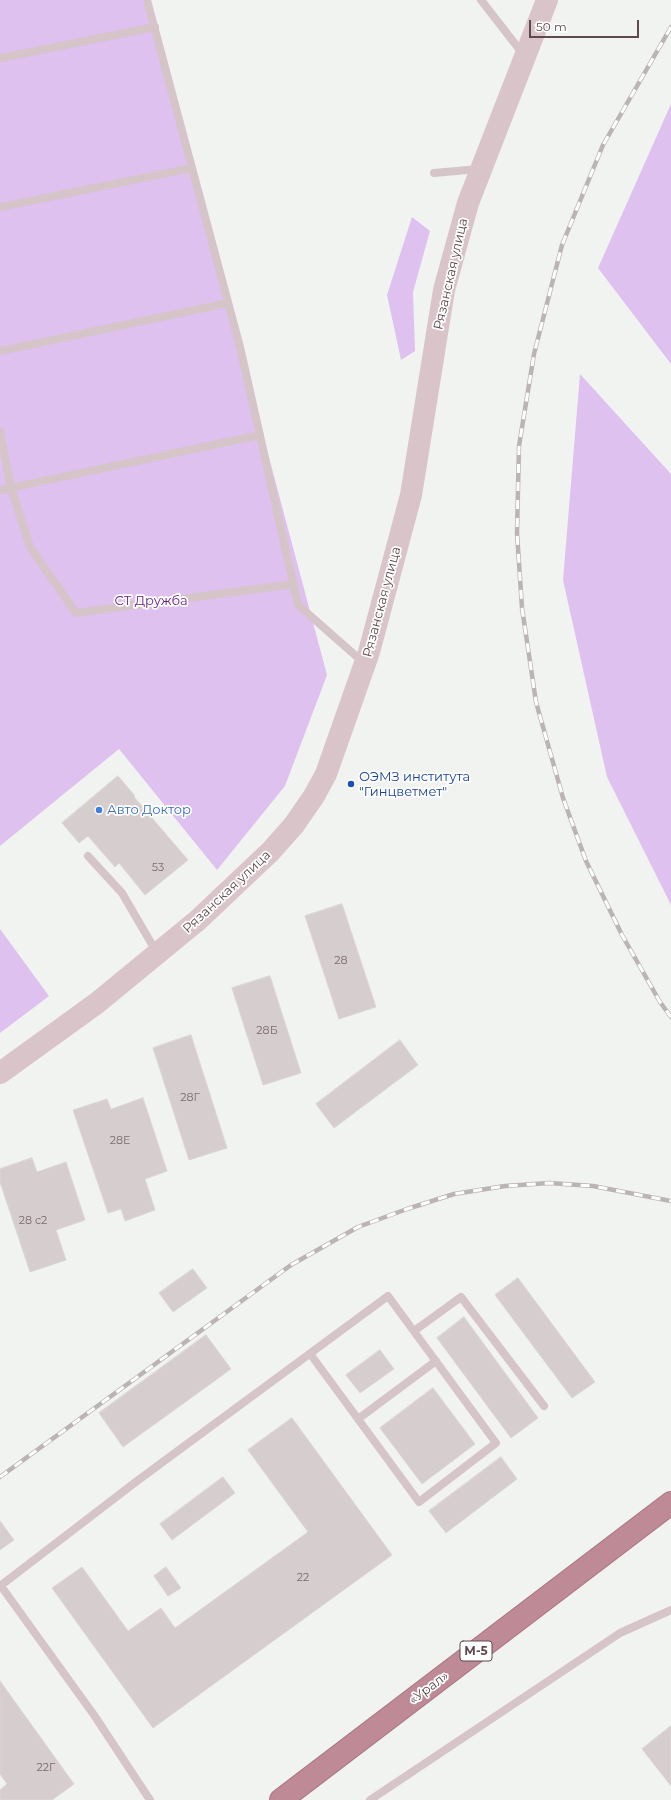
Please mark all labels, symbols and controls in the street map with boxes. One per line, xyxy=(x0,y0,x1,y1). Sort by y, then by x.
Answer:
scale bar xyxy=(531,12,641,38)
text: 50 m xyxy=(536,19,567,34)
street label: Рязанская улица xyxy=(431,217,471,331)
street label: Рязанская улица xyxy=(360,545,404,659)
park label: СТ Дружба xyxy=(115,593,187,609)
place label: ОЭМЗ института "Гинцветмет" xyxy=(359,769,470,800)
marker: ОЭМЗ института "Гинцветмет" xyxy=(346,779,356,789)
place label: Авто Доктор xyxy=(107,802,191,818)
marker: Авто Доктор xyxy=(94,805,104,815)
street label: Рязанская улица xyxy=(180,847,274,937)
house number: 53 xyxy=(152,861,164,875)
house number: 28 xyxy=(334,954,348,968)
house number: 28Б xyxy=(256,1024,278,1038)
house number: 28Г xyxy=(180,1091,200,1105)
house number: 28Е xyxy=(110,1134,130,1148)
house number: 28 с2 xyxy=(19,1214,47,1228)
house number: 22 xyxy=(297,1571,309,1585)
road number: М-5 xyxy=(460,1641,492,1661)
street label: «Урал» xyxy=(406,1668,452,1708)
house number: 22Г xyxy=(37,1761,55,1775)

